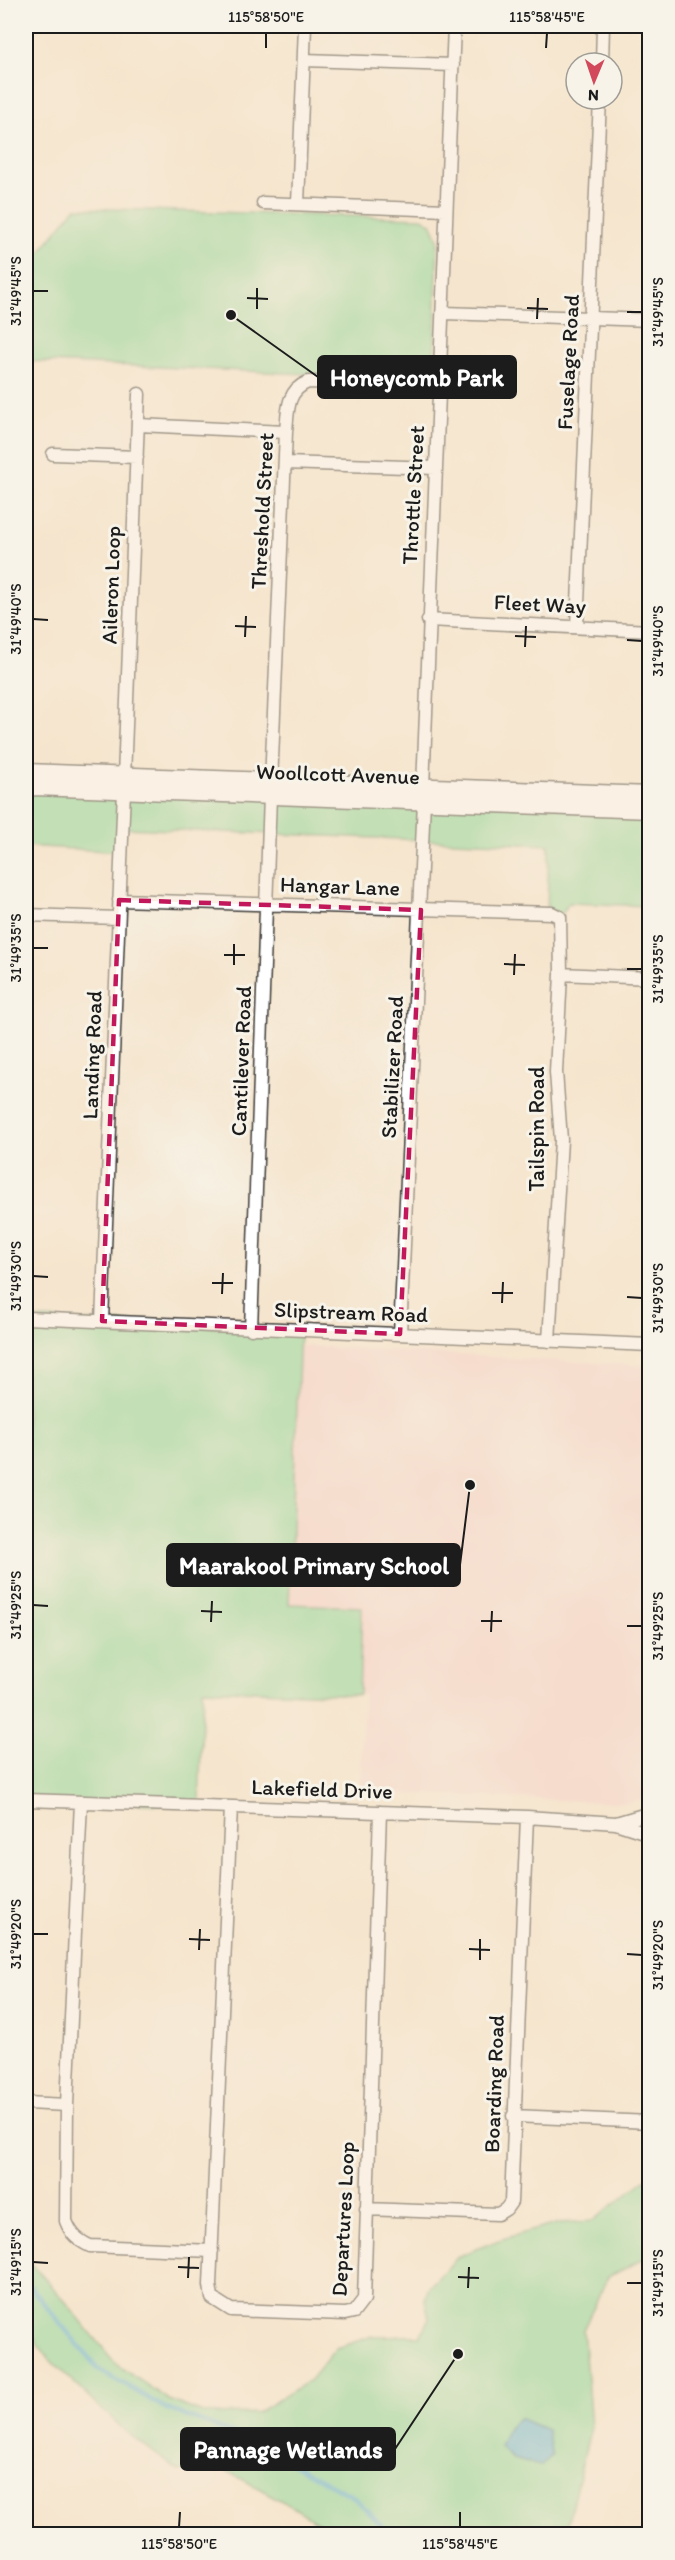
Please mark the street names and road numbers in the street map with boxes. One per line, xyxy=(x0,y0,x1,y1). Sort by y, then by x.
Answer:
street label: Fuselage Road xyxy=(551,293,585,431)
street label: Throttle Street xyxy=(396,425,430,565)
street label: Threshold Street xyxy=(244,432,280,590)
street label: Aileron Loop xyxy=(95,525,127,645)
street label: Fleet Way xyxy=(493,588,587,620)
street label: Woollcott Avenue xyxy=(256,758,420,790)
street label: Hangar Lane xyxy=(279,870,401,902)
street label: Cantilever Road xyxy=(225,985,257,1137)
street label: Landing Road xyxy=(76,990,108,1120)
street label: Stabilizer Road xyxy=(375,995,409,1139)
street label: Tailspin Road xyxy=(523,1066,550,1191)
street label: Slipstream Road xyxy=(273,1296,429,1328)
street label: Lakefield Drive xyxy=(251,1773,393,1805)
street label: Boarding Road xyxy=(478,2014,510,2153)
street label: Departures Loop xyxy=(325,2141,361,2297)

